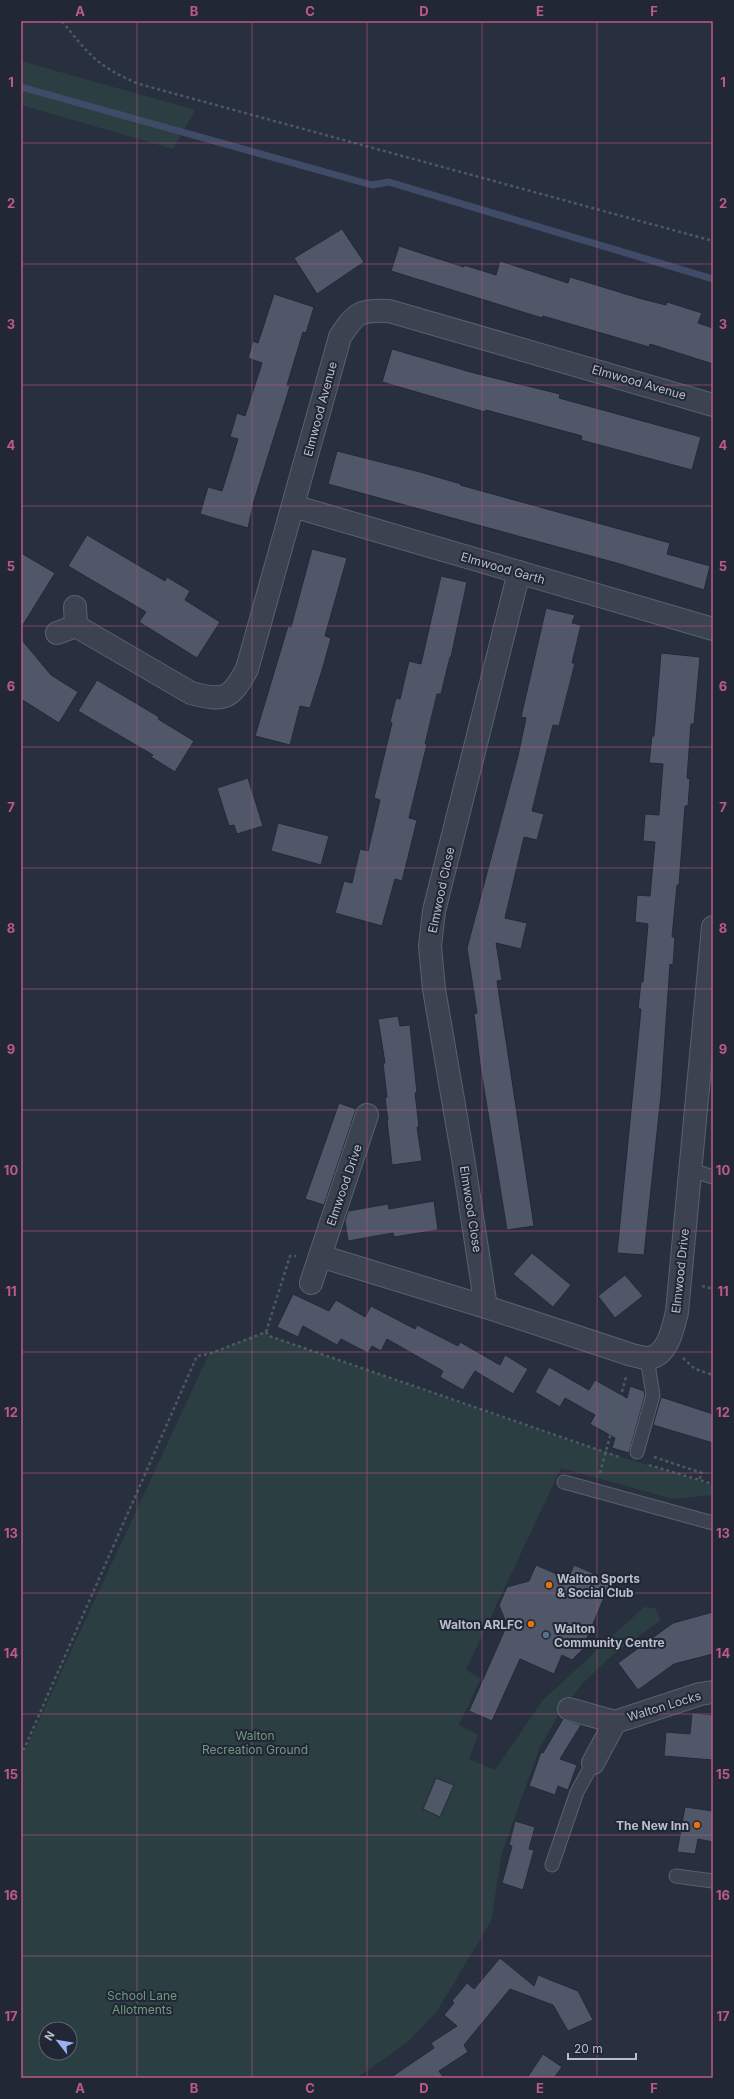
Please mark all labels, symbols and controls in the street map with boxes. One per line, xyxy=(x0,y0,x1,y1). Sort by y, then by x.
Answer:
text: A xyxy=(75,3,85,19)
text: B xyxy=(190,3,199,19)
text: C xyxy=(305,3,315,19)
text: D xyxy=(419,3,429,19)
text: E xyxy=(536,3,544,19)
text: F xyxy=(650,3,658,19)
text: 1 xyxy=(8,74,14,90)
text: 1 xyxy=(720,74,726,90)
text: 2 xyxy=(7,195,15,211)
text: 2 xyxy=(719,195,727,211)
text: 3 xyxy=(7,316,15,332)
text: 3 xyxy=(719,316,727,332)
street label: Elmwood Avenue xyxy=(300,360,340,458)
street label: Elmwood Avenue xyxy=(590,361,688,403)
text: 4 xyxy=(7,437,16,453)
text: 4 xyxy=(719,437,728,453)
street label: Elmwood Garth xyxy=(459,549,547,587)
text: 5 xyxy=(7,558,15,574)
text: 5 xyxy=(719,558,727,574)
text: 6 xyxy=(7,678,15,694)
text: 6 xyxy=(719,678,727,694)
text: 7 xyxy=(7,799,15,815)
text: 7 xyxy=(719,799,727,815)
street label: Elmwood Close xyxy=(425,846,457,934)
text: 8 xyxy=(7,920,15,936)
text: 8 xyxy=(719,920,727,936)
text: 9 xyxy=(7,1041,15,1057)
text: 9 xyxy=(719,1041,727,1057)
street label: Elmwood Drive xyxy=(323,1142,365,1228)
text: 10 xyxy=(4,1162,18,1178)
text: 10 xyxy=(716,1162,730,1178)
street label: Elmwood Close xyxy=(457,1165,485,1253)
street label: Elmwood Drive xyxy=(668,1228,692,1314)
text: 11 xyxy=(5,1283,17,1299)
text: 11 xyxy=(717,1283,729,1299)
text: 12 xyxy=(4,1404,18,1420)
text: 12 xyxy=(716,1404,730,1420)
text: 13 xyxy=(4,1525,18,1541)
text: 13 xyxy=(716,1525,730,1541)
place label: Walton Sports & Social Club xyxy=(557,1571,640,1600)
marker: Walton Sports & Social Club xyxy=(544,1580,554,1590)
place label: Walton ARLFC xyxy=(439,1617,523,1632)
marker: Walton ARLFC xyxy=(526,1619,536,1629)
place label: Walton Community Centre xyxy=(554,1621,665,1650)
marker: Walton Community Centre xyxy=(541,1630,551,1640)
text: 14 xyxy=(4,1645,18,1661)
text: 14 xyxy=(716,1645,730,1661)
street label: Walton Locks xyxy=(625,1688,703,1724)
park label: Walton Recreation Ground xyxy=(202,1728,308,1757)
text: 15 xyxy=(4,1766,18,1782)
text: 15 xyxy=(716,1766,730,1782)
place label: The New Inn xyxy=(616,1818,689,1833)
marker: The New Inn xyxy=(692,1820,702,1830)
text: 16 xyxy=(4,1887,18,1903)
text: 16 xyxy=(716,1887,730,1903)
park label: School Lane Allotments xyxy=(107,1988,177,2017)
text: 17 xyxy=(4,2008,18,2024)
text: 17 xyxy=(716,2008,730,2024)
north arrow xyxy=(38,2021,78,2061)
text: N xyxy=(41,2029,58,2043)
scale bar xyxy=(568,2035,636,2061)
text: 20 m xyxy=(574,2041,603,2056)
text: A xyxy=(75,2080,85,2096)
text: B xyxy=(190,2080,199,2096)
text: C xyxy=(305,2080,315,2096)
text: D xyxy=(419,2080,429,2096)
text: E xyxy=(536,2080,544,2096)
text: F xyxy=(650,2080,658,2096)

